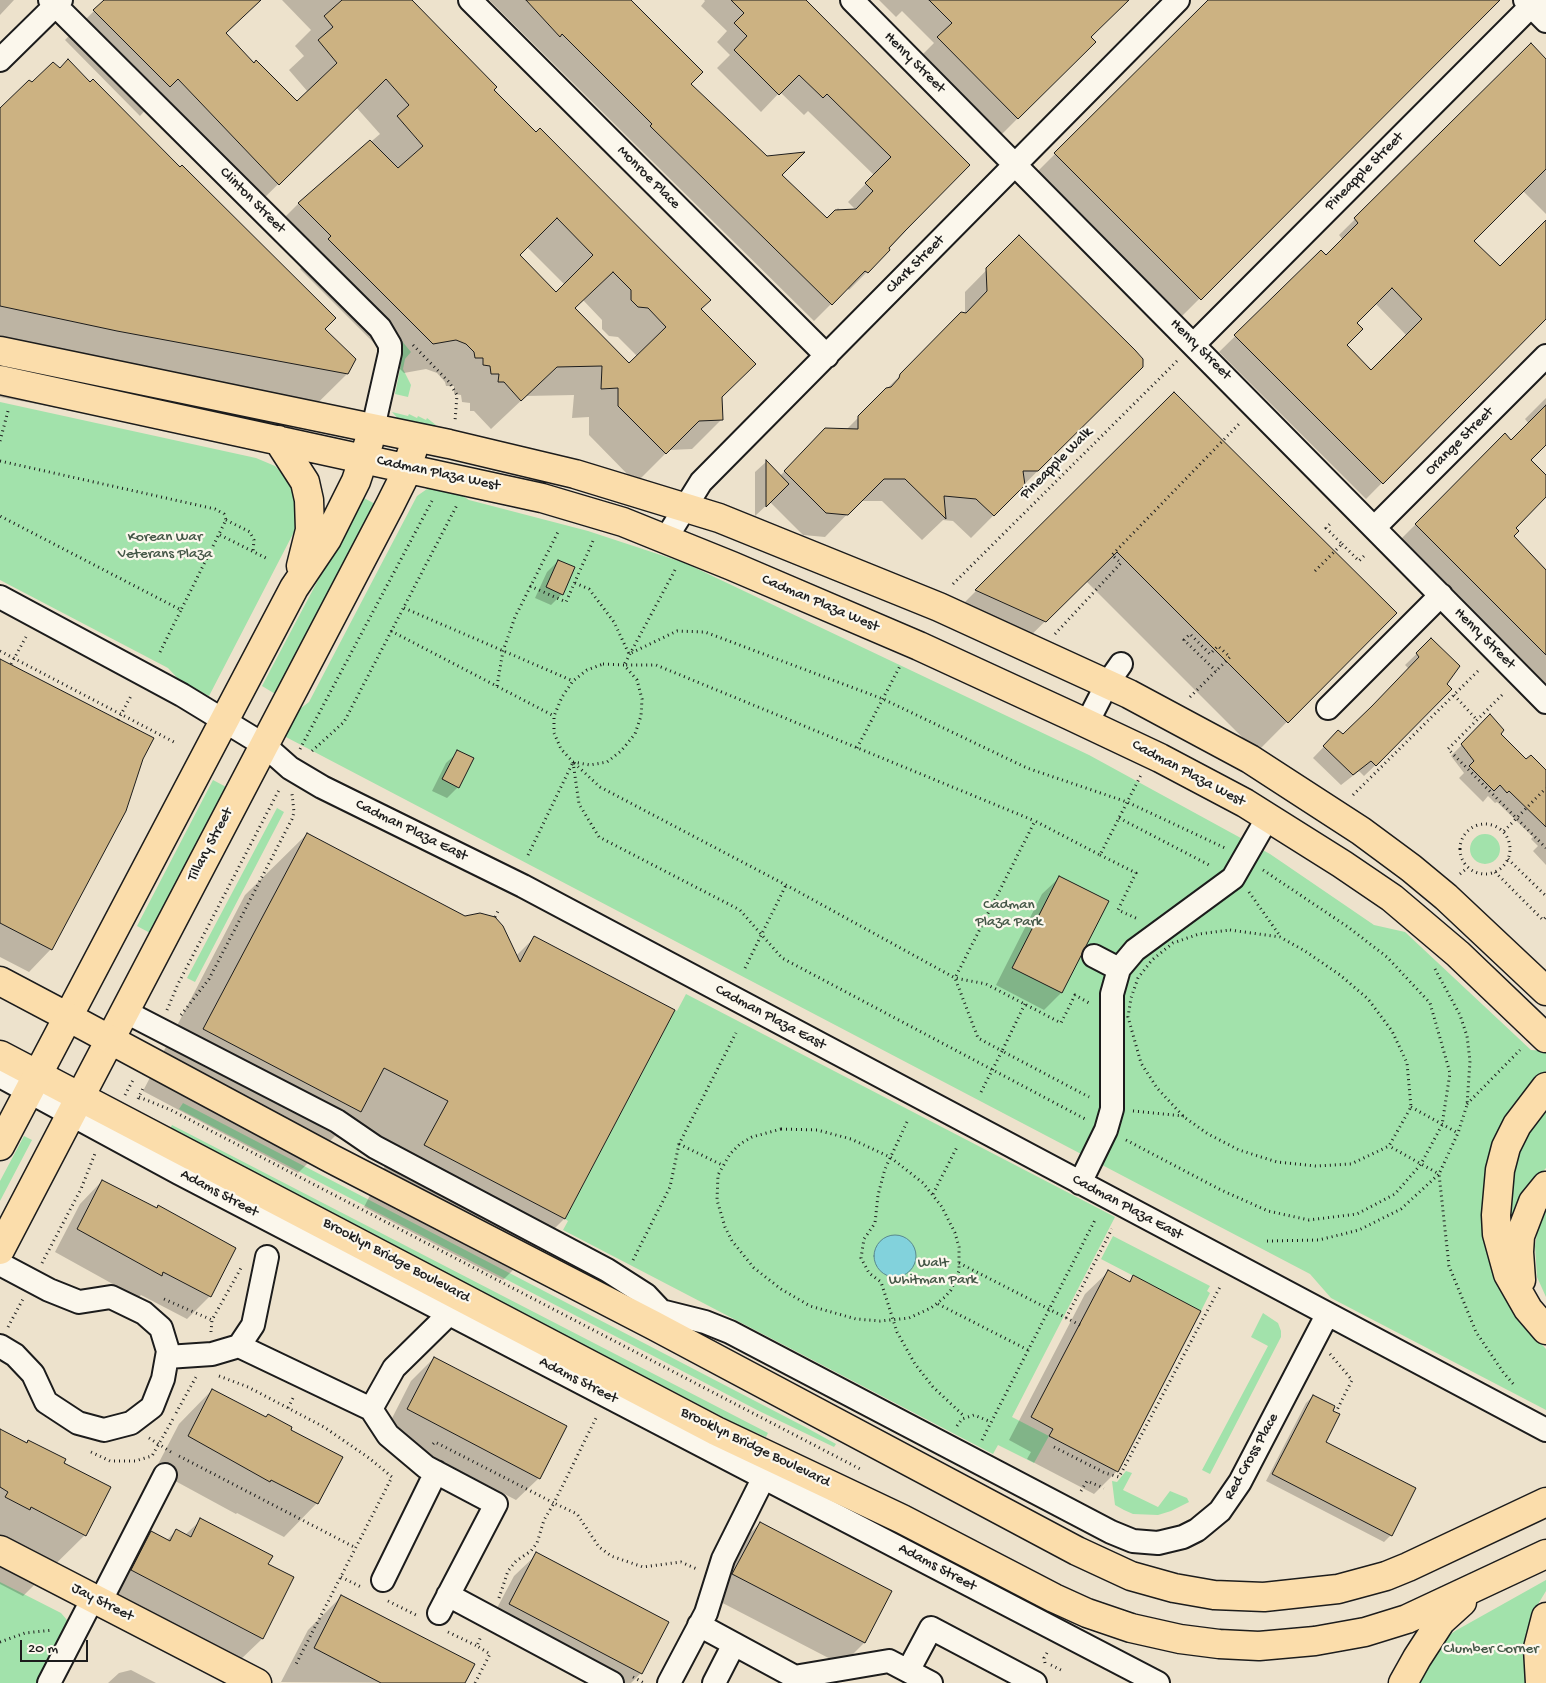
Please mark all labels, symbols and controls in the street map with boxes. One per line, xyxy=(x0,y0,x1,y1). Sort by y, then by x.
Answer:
street label: Henry Street xyxy=(879,28,949,98)
street label: Pineapple Street xyxy=(1322,129,1408,215)
street label: Monroe Place xyxy=(612,142,684,214)
street label: Clinton Street xyxy=(215,164,289,238)
street label: Clark Street xyxy=(883,232,949,298)
street label: Henry Street xyxy=(1165,315,1235,385)
street label: Orange Street xyxy=(1422,404,1498,480)
street label: Pineapple Walk xyxy=(1017,424,1097,504)
street label: Cadman Plaza West xyxy=(375,452,501,496)
park label: Korean War Veterans Plaza xyxy=(118,529,212,564)
street label: Cadman Plaza West xyxy=(759,571,881,637)
street label: Henry Street xyxy=(1449,604,1519,674)
street label: Cadman Plaza West xyxy=(1128,737,1248,811)
street label: Cadman Plaza East xyxy=(352,796,470,866)
street label: Tillary Street xyxy=(184,805,238,885)
park label: Cadman Plaza Park xyxy=(975,897,1043,932)
street label: Cadman Plaza East xyxy=(712,981,828,1055)
street label: Adams Street xyxy=(177,1166,261,1222)
street label: Cadman Plaza East xyxy=(1069,1171,1185,1245)
street label: Brooklyn Bridge Boulevard xyxy=(319,1215,473,1307)
park label: Walt Whitman Park xyxy=(889,1255,977,1290)
street label: Adams Street xyxy=(536,1354,620,1408)
street label: Brooklyn Bridge Boulevard xyxy=(677,1404,833,1492)
street label: Red Cross Place xyxy=(1221,1410,1283,1504)
street label: Adams Street xyxy=(895,1540,979,1596)
street label: Jay Street xyxy=(68,1580,136,1626)
scale bar xyxy=(22,1630,90,1662)
text: 20 m xyxy=(28,1640,58,1658)
park label: Clumber Corner xyxy=(1443,1641,1539,1659)

